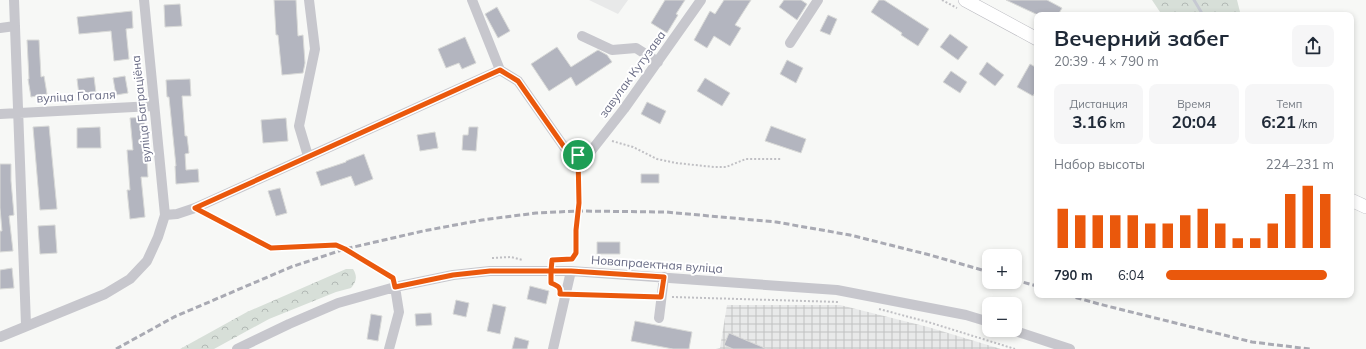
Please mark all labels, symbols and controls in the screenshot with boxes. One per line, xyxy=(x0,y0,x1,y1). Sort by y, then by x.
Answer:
text: Вечерний забег xyxy=(1054,24,1229,52)
button: share xyxy=(1292,25,1334,67)
street label: завулак Кутузава xyxy=(595,28,669,120)
text: 20:39 · 4 × 790 m xyxy=(1054,53,1159,69)
street label: вуліца Баграціёна xyxy=(128,55,154,163)
street label: вуліца Гогаля xyxy=(36,86,116,106)
text: Дистанция xyxy=(1069,97,1128,111)
text: Время xyxy=(1177,97,1211,111)
text: Темп xyxy=(1276,97,1302,111)
text: 3.16 xyxy=(1072,111,1107,132)
text: 20:04 xyxy=(1171,111,1217,132)
text: 6:21 xyxy=(1261,111,1296,132)
text: km xyxy=(1107,117,1125,131)
text: /km xyxy=(1296,117,1317,131)
pin xyxy=(561,138,595,172)
icon: arrive xyxy=(567,144,589,166)
text: Набор высоты xyxy=(1054,156,1145,172)
text: 224–231 m xyxy=(1266,156,1334,172)
map controls xyxy=(982,249,1022,337)
button: + xyxy=(982,249,1022,289)
street label: Новапраектная вуліца xyxy=(591,252,723,276)
text: 790 m xyxy=(1054,267,1093,283)
text: 6:04 xyxy=(1118,267,1144,283)
button: − xyxy=(982,297,1022,337)

